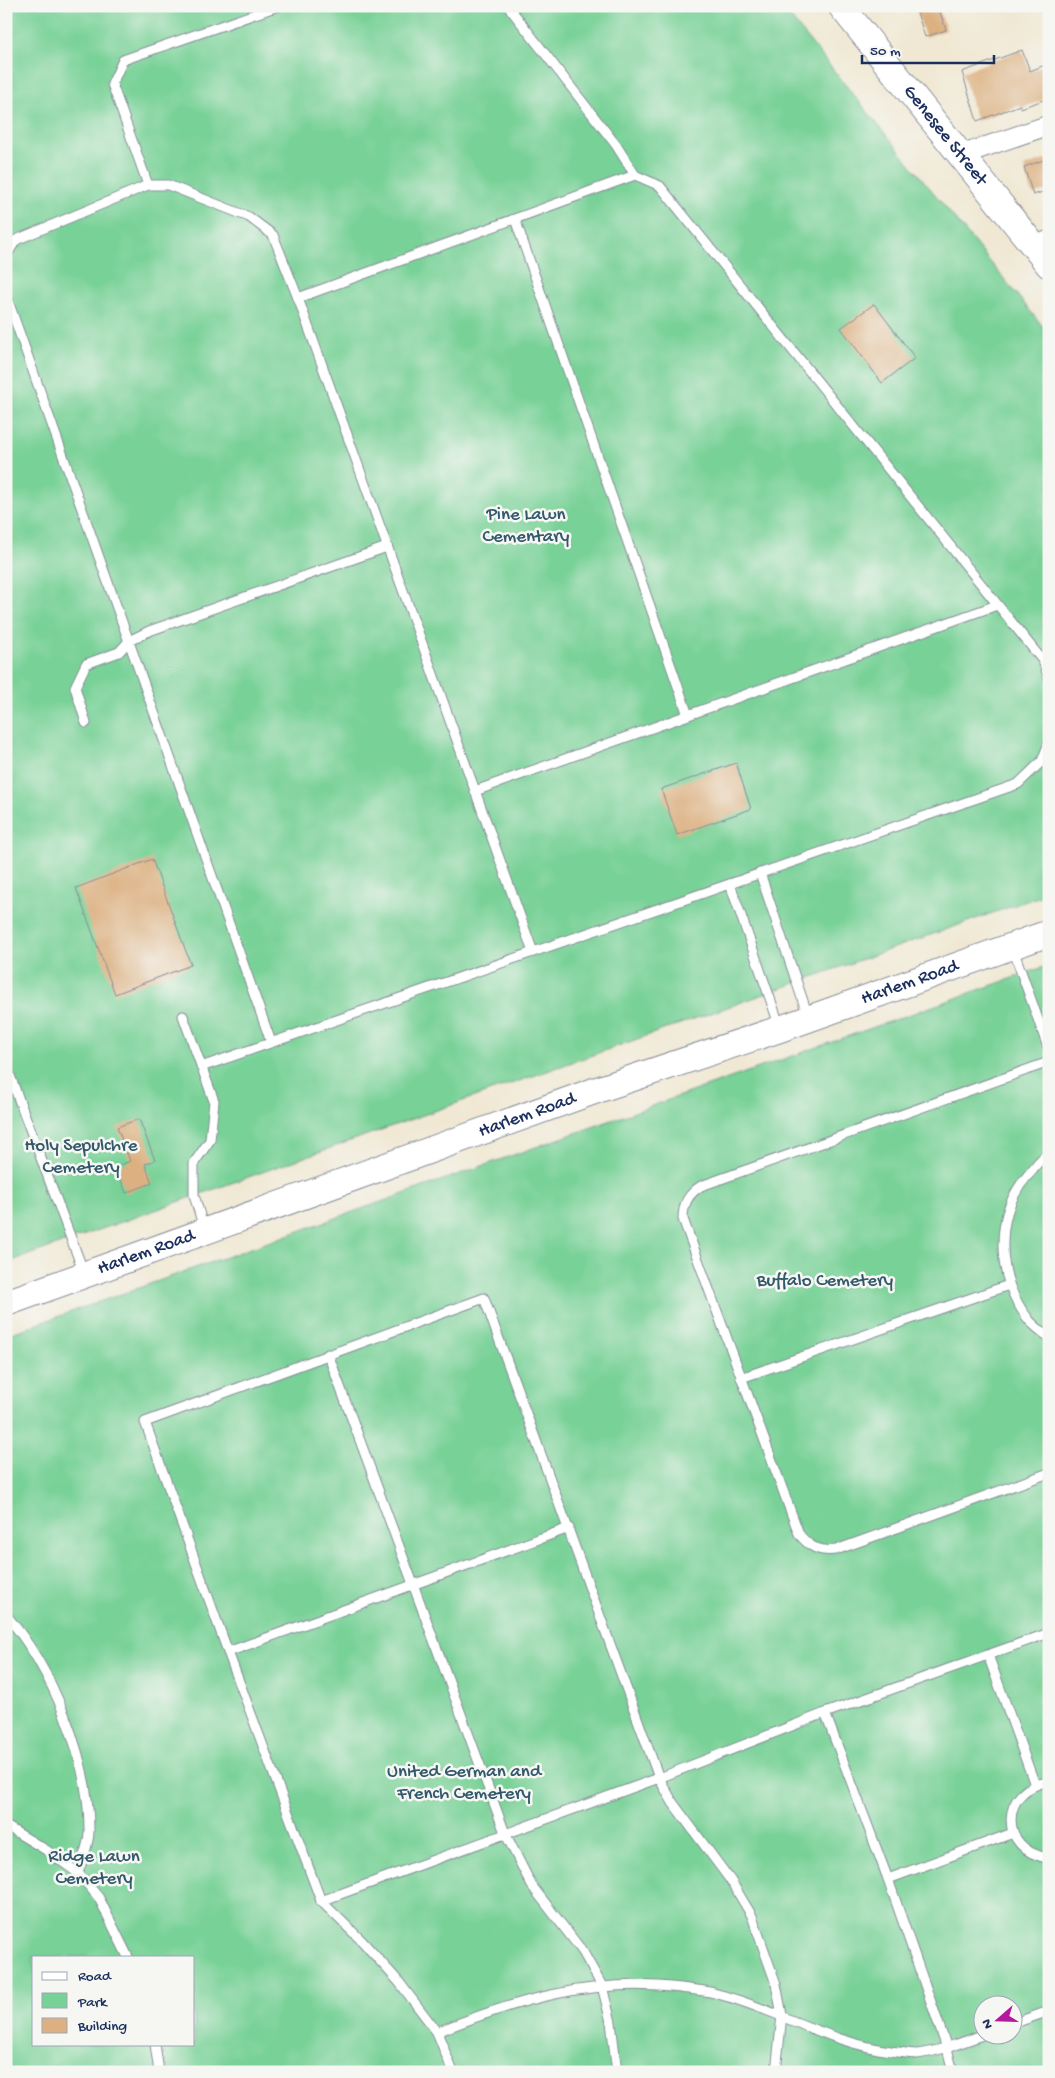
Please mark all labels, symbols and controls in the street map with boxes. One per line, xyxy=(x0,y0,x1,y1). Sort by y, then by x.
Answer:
scale bar xyxy=(862,32,995,64)
text: 50 m xyxy=(870,43,901,61)
street label: Genesee Street xyxy=(898,80,994,192)
park label: Pine Lawn Cementary xyxy=(483,504,570,549)
street label: Harlem Road xyxy=(858,954,963,1011)
street label: Harlem Road xyxy=(475,1086,581,1143)
park label: Holy Sepulchre Cemetery xyxy=(24,1135,138,1180)
street label: Harlem Road xyxy=(94,1224,200,1281)
park label: Buffalo Cemetery xyxy=(756,1270,894,1293)
park label: United German and French Cemetery xyxy=(387,1761,543,1806)
park label: Ridge Lawn Cemetery xyxy=(48,1846,140,1891)
legend xyxy=(32,1956,195,2046)
text: Road xyxy=(78,1968,112,1986)
text: Park xyxy=(77,1994,108,2012)
north arrow xyxy=(972,1996,1022,2046)
text: N xyxy=(979,2016,998,2031)
text: Building xyxy=(77,2018,127,2036)

